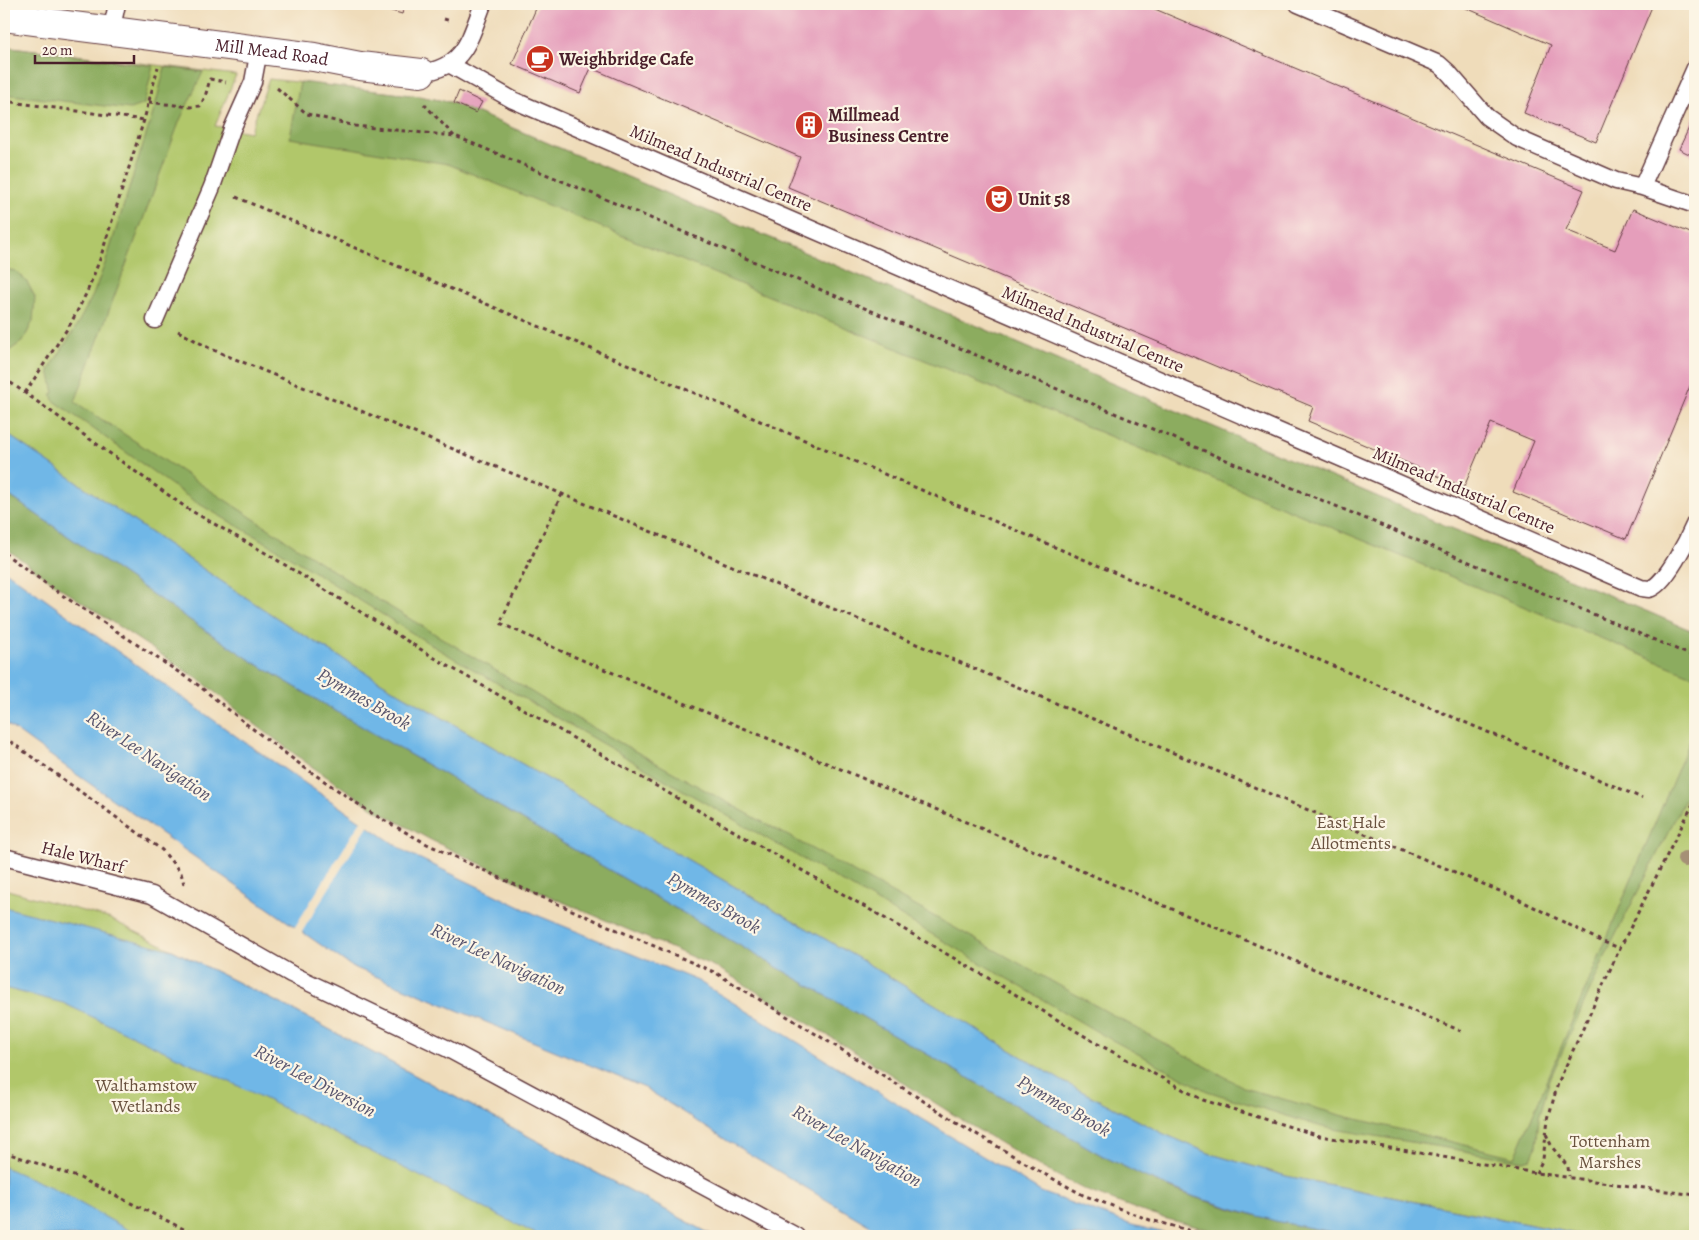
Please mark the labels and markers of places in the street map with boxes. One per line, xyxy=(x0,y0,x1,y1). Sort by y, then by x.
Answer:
cafe icon: Weighbridge Cafe xyxy=(525,44,555,74)
place label: Weighbridge Cafe xyxy=(558,47,694,71)
place label: Millmead Business Centre xyxy=(828,103,949,148)
building icon: Millmead Business Centre xyxy=(794,110,824,140)
theatre icon: Unit 58 xyxy=(984,184,1014,214)
place label: Unit 58 xyxy=(1018,187,1070,211)

